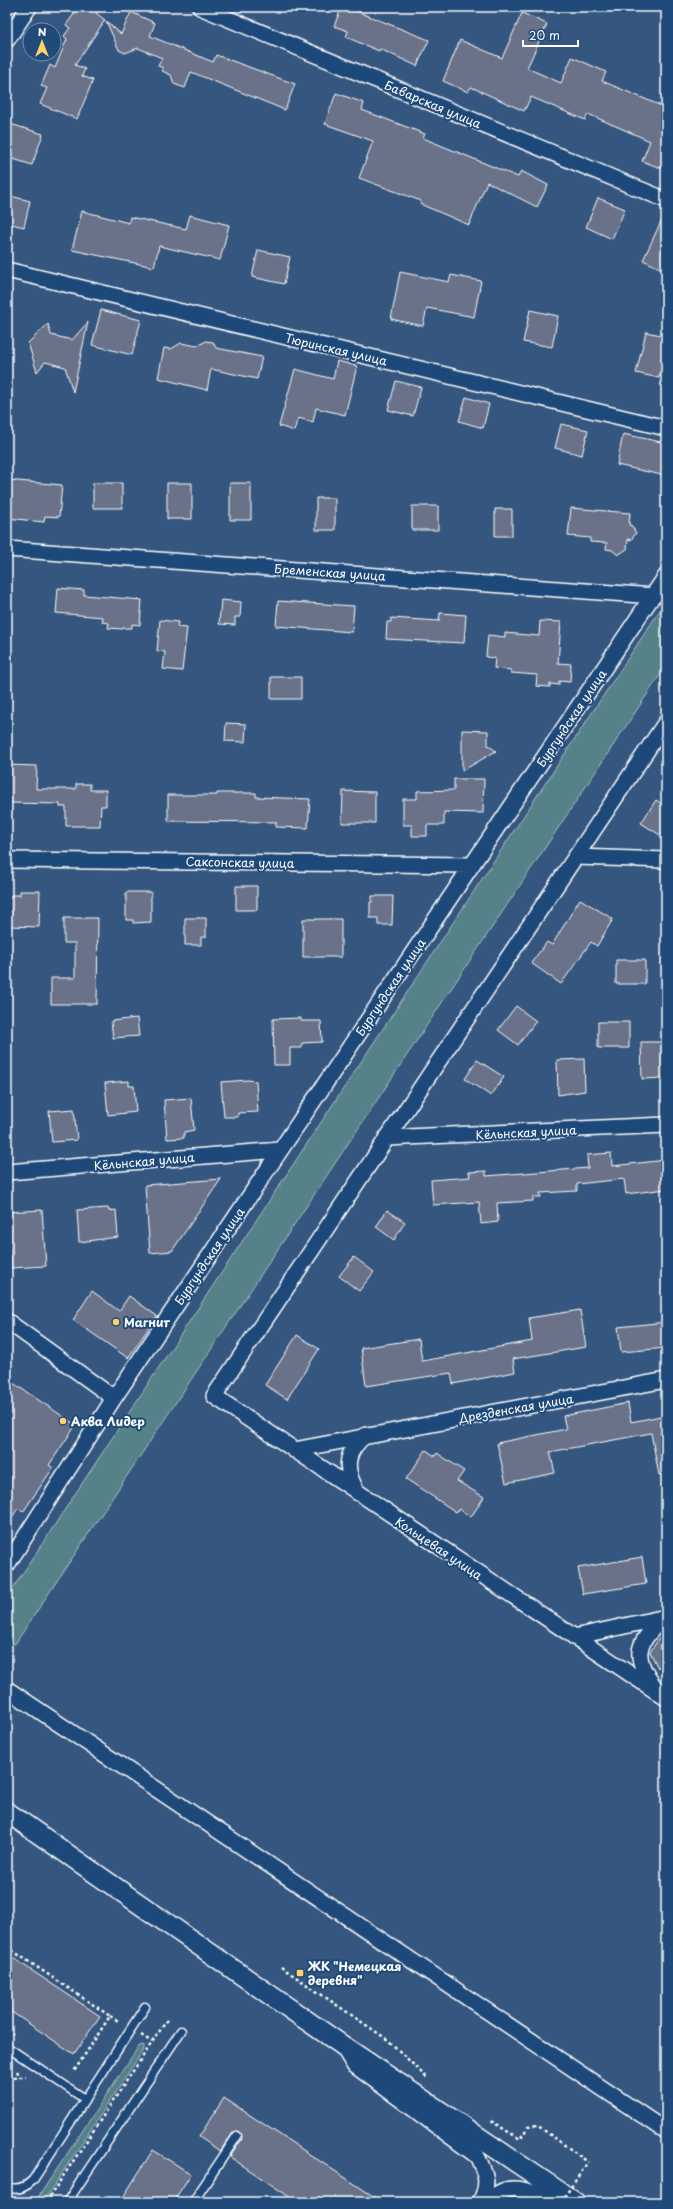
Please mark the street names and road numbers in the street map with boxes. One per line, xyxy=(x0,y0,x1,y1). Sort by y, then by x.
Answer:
street label: Баварская улица xyxy=(382,76,485,133)
street label: Тюринская улица xyxy=(283,328,389,370)
street label: Бременская улица xyxy=(274,559,387,585)
street label: Бургундская улица xyxy=(532,665,611,770)
street label: Саксонская улица xyxy=(186,852,295,872)
street label: Бургундская улица xyxy=(351,934,430,1039)
street label: Кёльнская улица xyxy=(475,1120,577,1144)
street label: Кёльнская улица xyxy=(93,1148,196,1174)
street label: Бургундская улица xyxy=(170,1203,249,1308)
street label: Дрезденская улица xyxy=(456,1389,575,1427)
street label: Кольцевая улица xyxy=(392,1512,486,1584)

